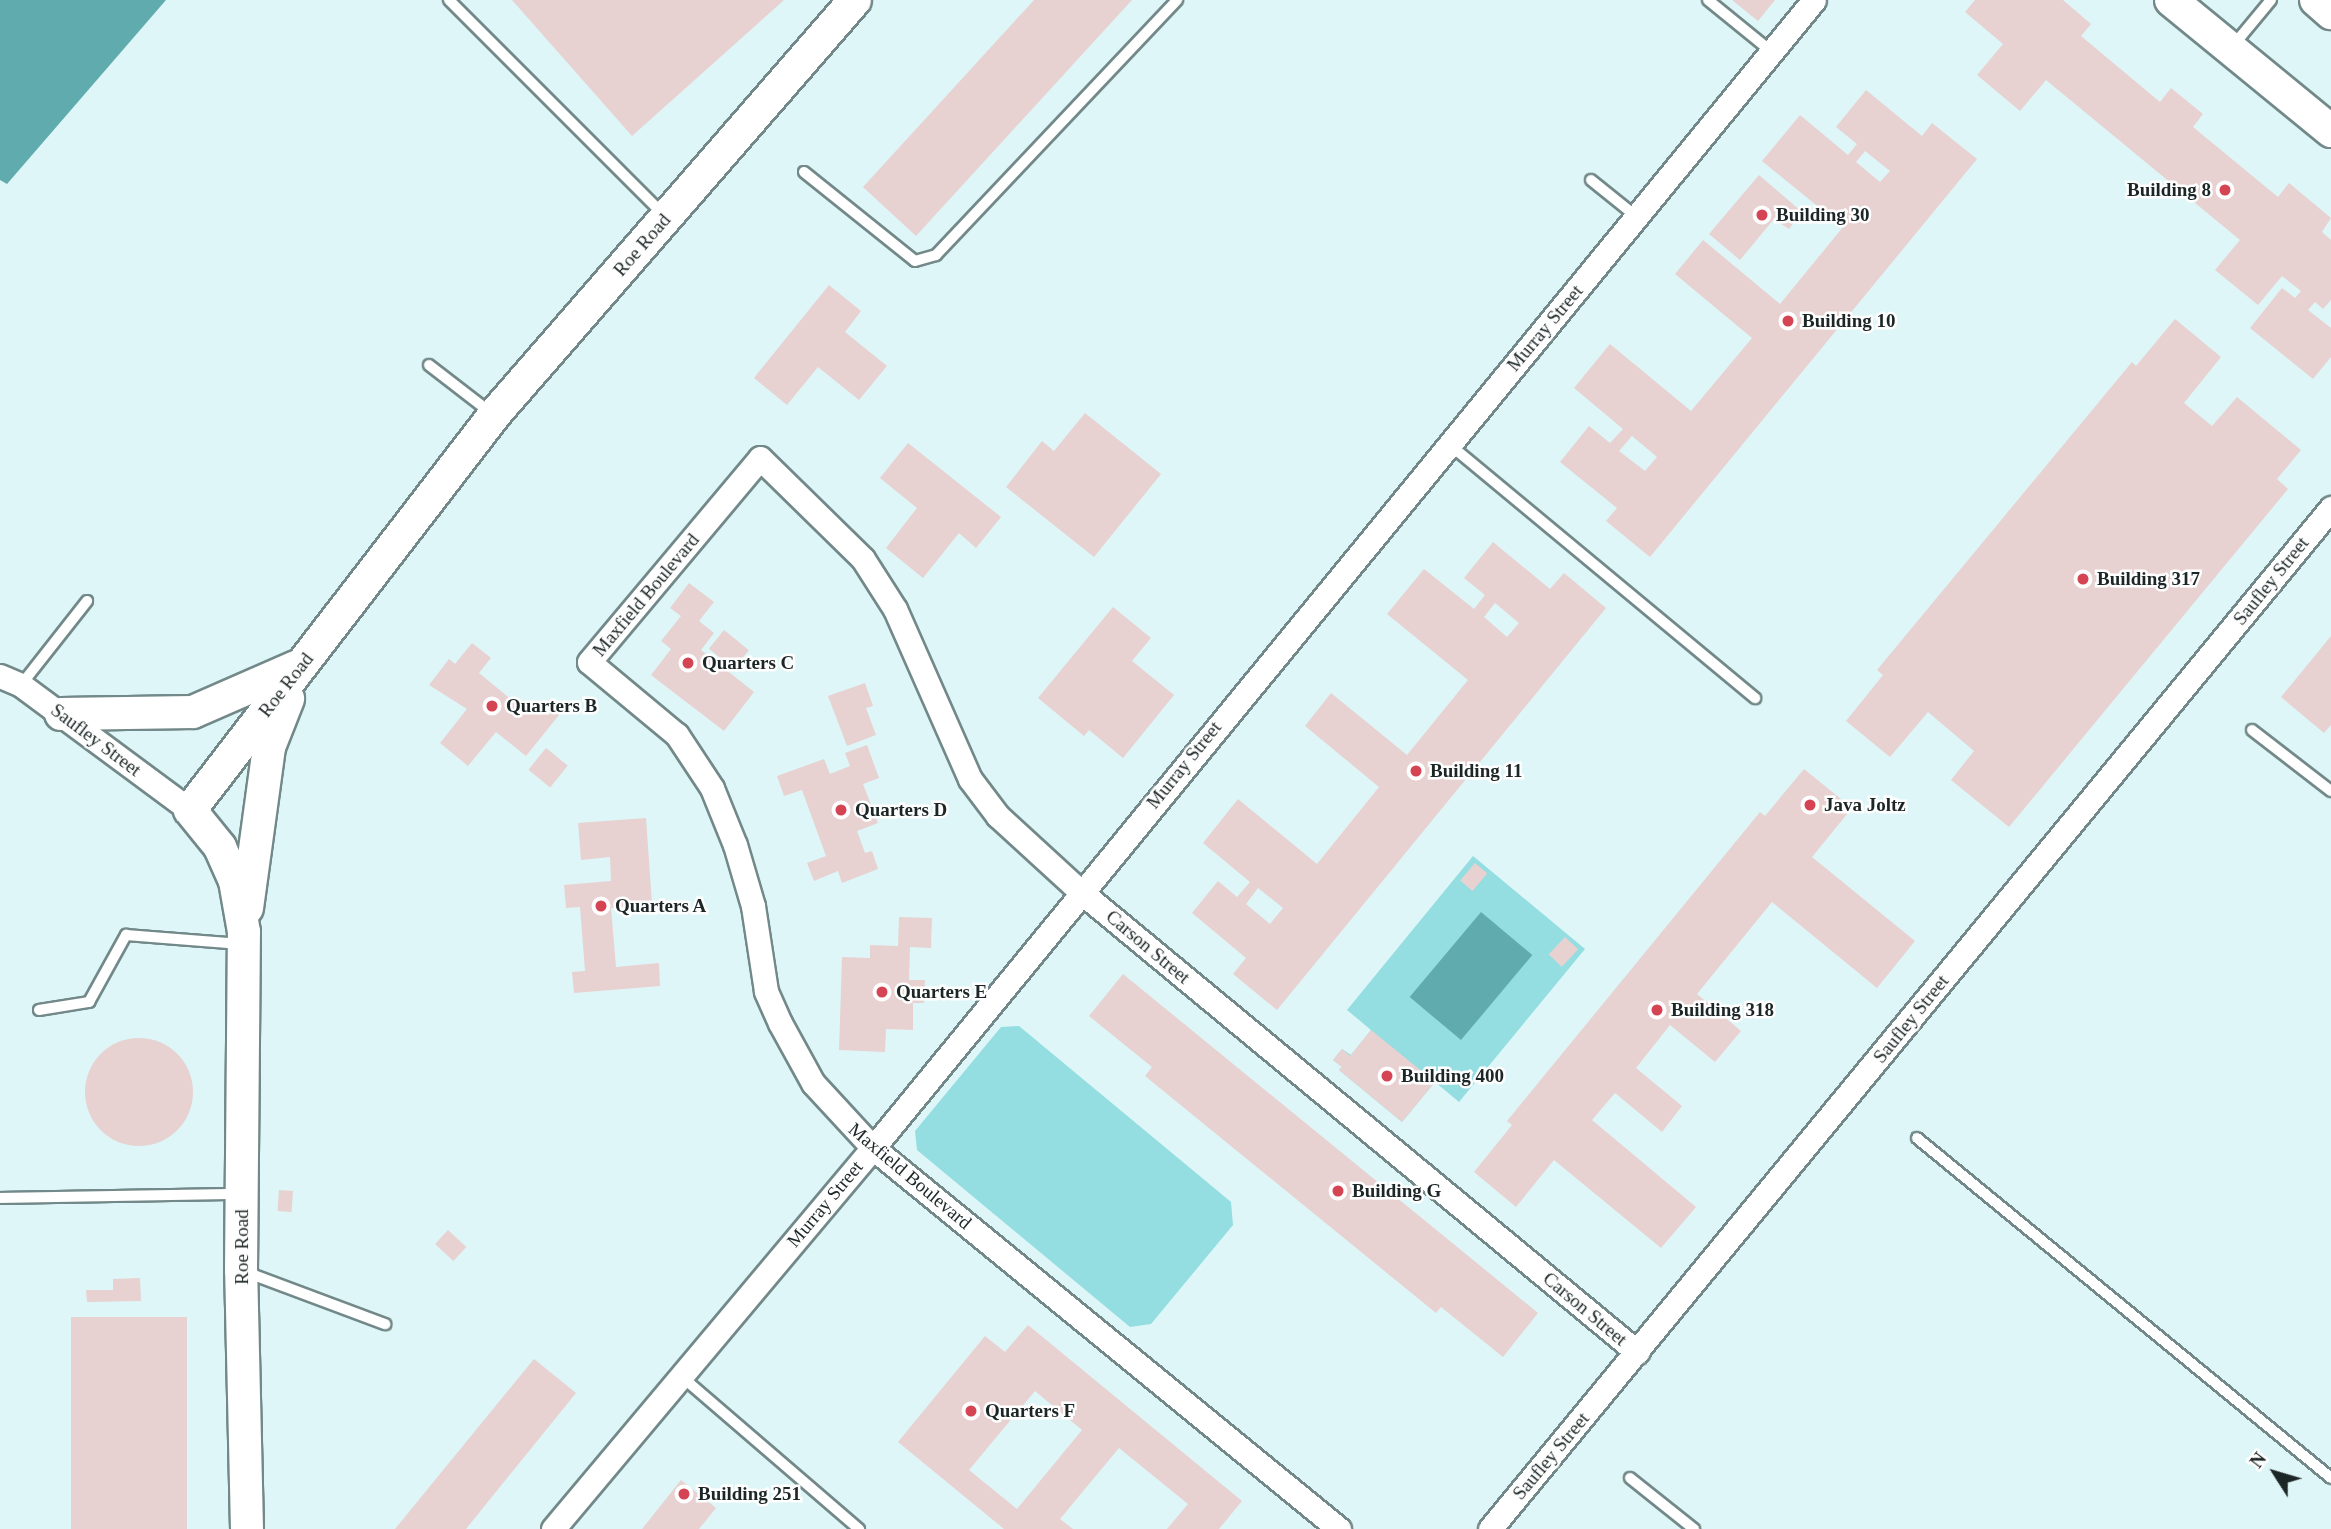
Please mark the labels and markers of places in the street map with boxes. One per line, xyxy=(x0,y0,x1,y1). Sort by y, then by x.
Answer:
place label: Building 8 xyxy=(2127,179,2211,201)
marker: Building 8 xyxy=(2217,182,2233,198)
place label: Building 30 xyxy=(1776,204,1869,226)
marker: Building 30 xyxy=(1754,207,1770,223)
place label: Building 10 xyxy=(1802,310,1895,332)
marker: Building 10 xyxy=(1780,313,1796,329)
place label: Building 317 xyxy=(2097,568,2200,590)
marker: Building 317 xyxy=(2075,571,2091,587)
place label: Quarters C xyxy=(702,652,794,674)
marker: Quarters C xyxy=(680,655,696,671)
place label: Quarters B xyxy=(506,695,597,717)
marker: Quarters B xyxy=(484,698,500,714)
place label: Building 11 xyxy=(1430,760,1522,782)
marker: Building 11 xyxy=(1408,763,1424,779)
place label: Java Joltz xyxy=(1824,794,1906,816)
marker: Java Joltz xyxy=(1802,797,1818,813)
place label: Quarters D xyxy=(855,799,947,821)
marker: Quarters D xyxy=(833,802,849,818)
place label: Quarters A xyxy=(615,895,707,917)
marker: Quarters A xyxy=(593,898,609,914)
place label: Quarters E xyxy=(896,981,987,1003)
marker: Quarters E xyxy=(874,984,890,1000)
place label: Building 318 xyxy=(1671,999,1774,1021)
marker: Building 318 xyxy=(1649,1002,1665,1018)
place label: Building 400 xyxy=(1401,1065,1504,1087)
marker: Building 400 xyxy=(1379,1068,1395,1084)
place label: Building G xyxy=(1352,1180,1441,1202)
marker: Building G xyxy=(1330,1183,1346,1199)
place label: Quarters F xyxy=(985,1400,1075,1422)
marker: Quarters F xyxy=(963,1403,979,1419)
place label: Building 251 xyxy=(698,1483,801,1505)
marker: Building 251 xyxy=(676,1486,692,1502)

